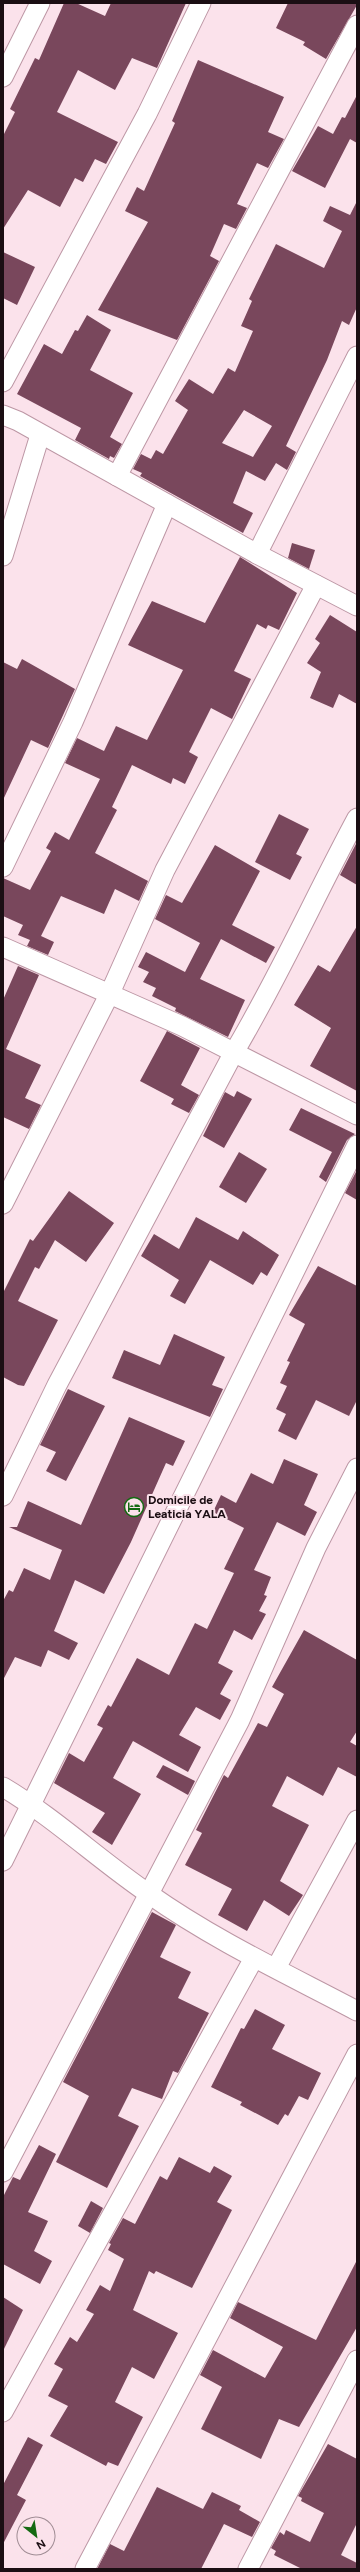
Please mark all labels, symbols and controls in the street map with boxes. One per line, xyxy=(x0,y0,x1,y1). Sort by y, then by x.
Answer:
place label: Domicile de Leaticia YALA xyxy=(148,1493,226,1521)
hotel icon: Domicile de Leaticia YALA xyxy=(123,1496,145,1518)
north arrow xyxy=(16,2516,56,2556)
text: N xyxy=(34,2536,48,2552)

